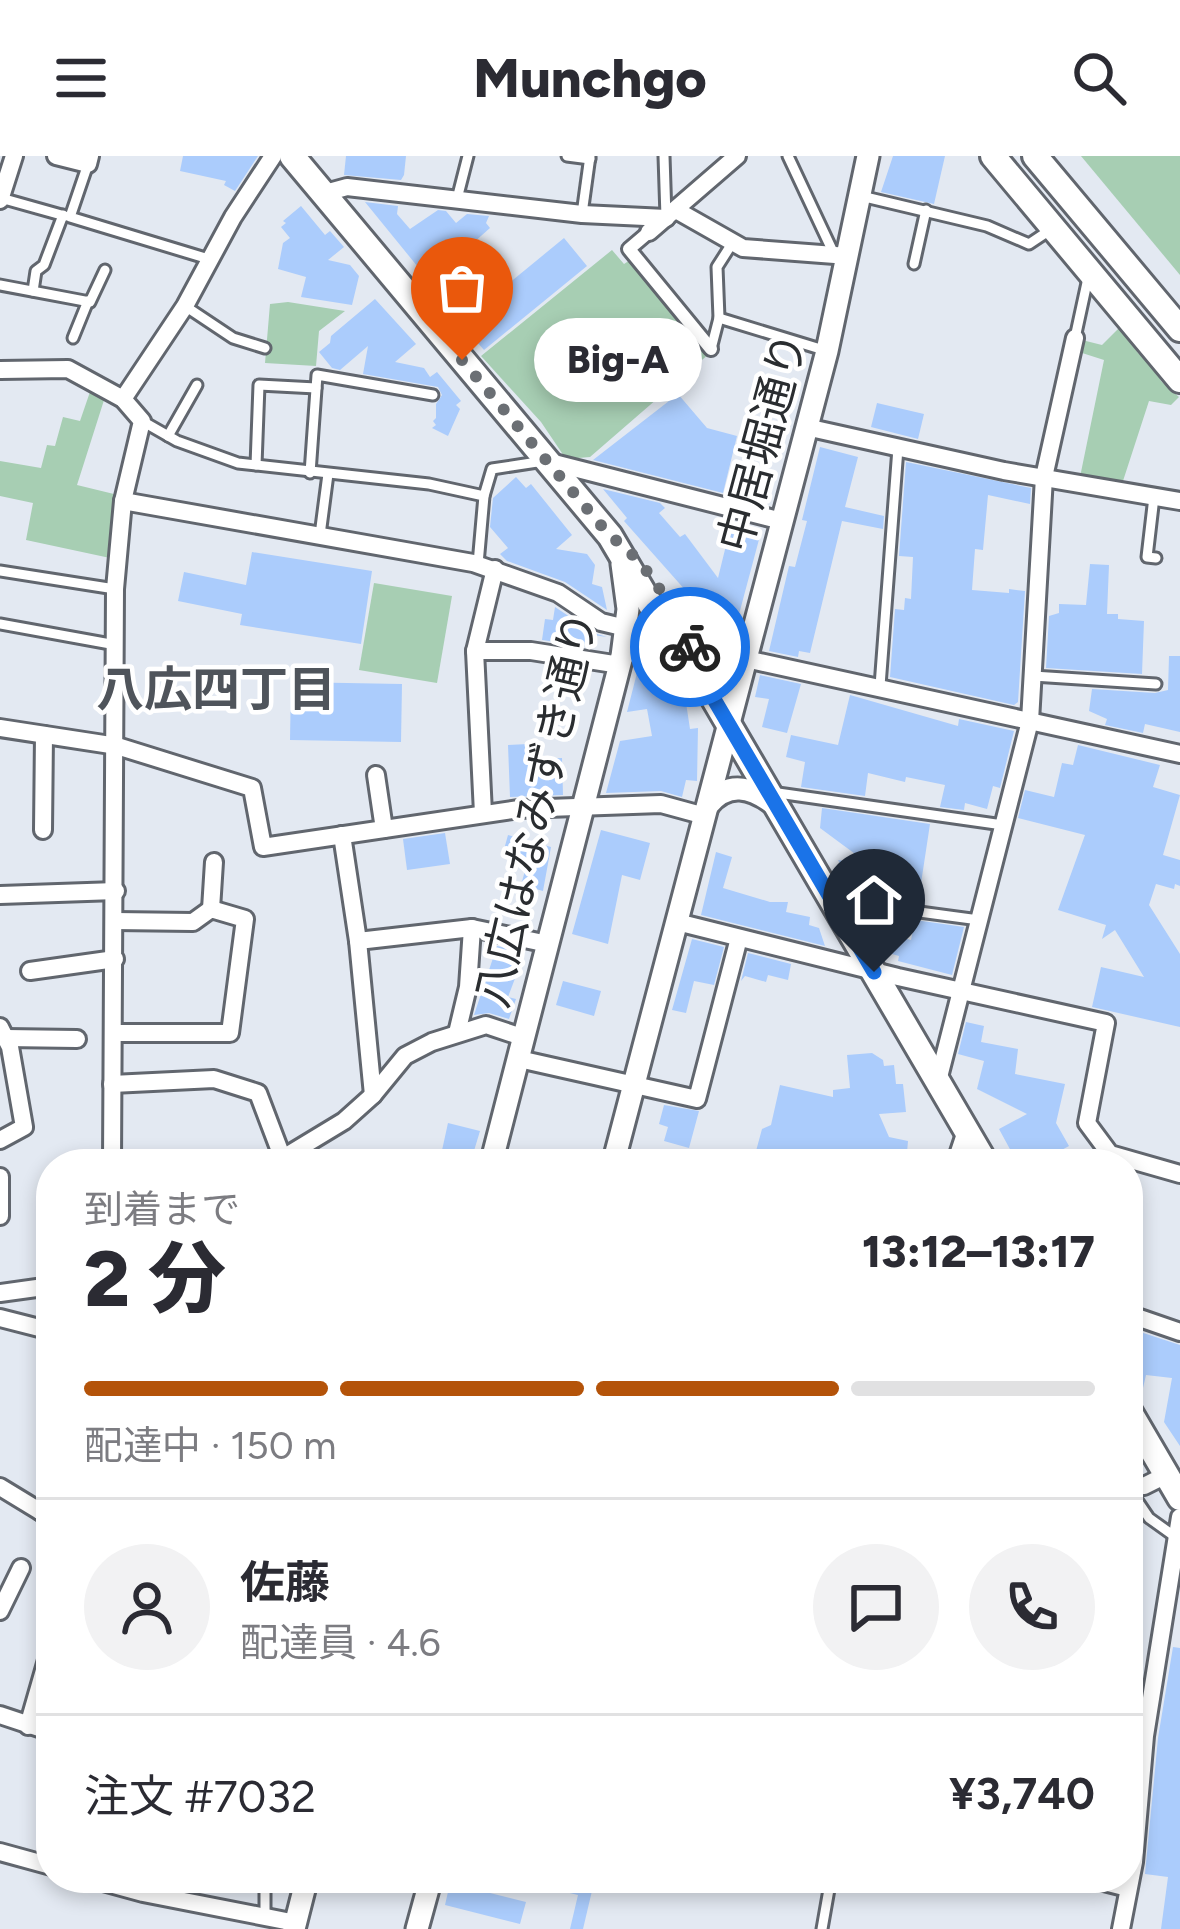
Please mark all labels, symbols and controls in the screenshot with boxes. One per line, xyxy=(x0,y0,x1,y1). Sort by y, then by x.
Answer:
icon: menu xyxy=(48,45,114,111)
icon: search xyxy=(1066,45,1132,111)
text: Munchgo xyxy=(473,46,707,111)
pin xyxy=(411,237,513,360)
icon: bag xyxy=(429,255,495,321)
callout: Big-A xyxy=(534,318,702,402)
street label: 中居堀通り xyxy=(707,326,817,558)
text: Big-A xyxy=(567,336,669,383)
courier xyxy=(630,587,750,707)
street label: 八広はなみずき通り xyxy=(464,606,608,1012)
icon: bike xyxy=(657,614,723,680)
district label: 八広四丁目 xyxy=(96,660,336,718)
pin xyxy=(823,849,925,972)
icon: home xyxy=(841,867,907,933)
text: 到着まで xyxy=(84,1186,240,1233)
text: 13:12–13:17 xyxy=(862,1224,1095,1278)
text: 2 分 xyxy=(84,1232,226,1326)
text: 配達中 · 150 m xyxy=(84,1422,337,1469)
button: person xyxy=(84,1544,210,1670)
button: chat xyxy=(813,1544,939,1670)
button: phone xyxy=(969,1544,1095,1670)
text: 佐藤 xyxy=(240,1555,330,1609)
text: 配達員 · 4.6 xyxy=(240,1619,441,1666)
text: ¥3,740 xyxy=(949,1766,1095,1820)
text: 注文 #7032 xyxy=(84,1769,316,1823)

